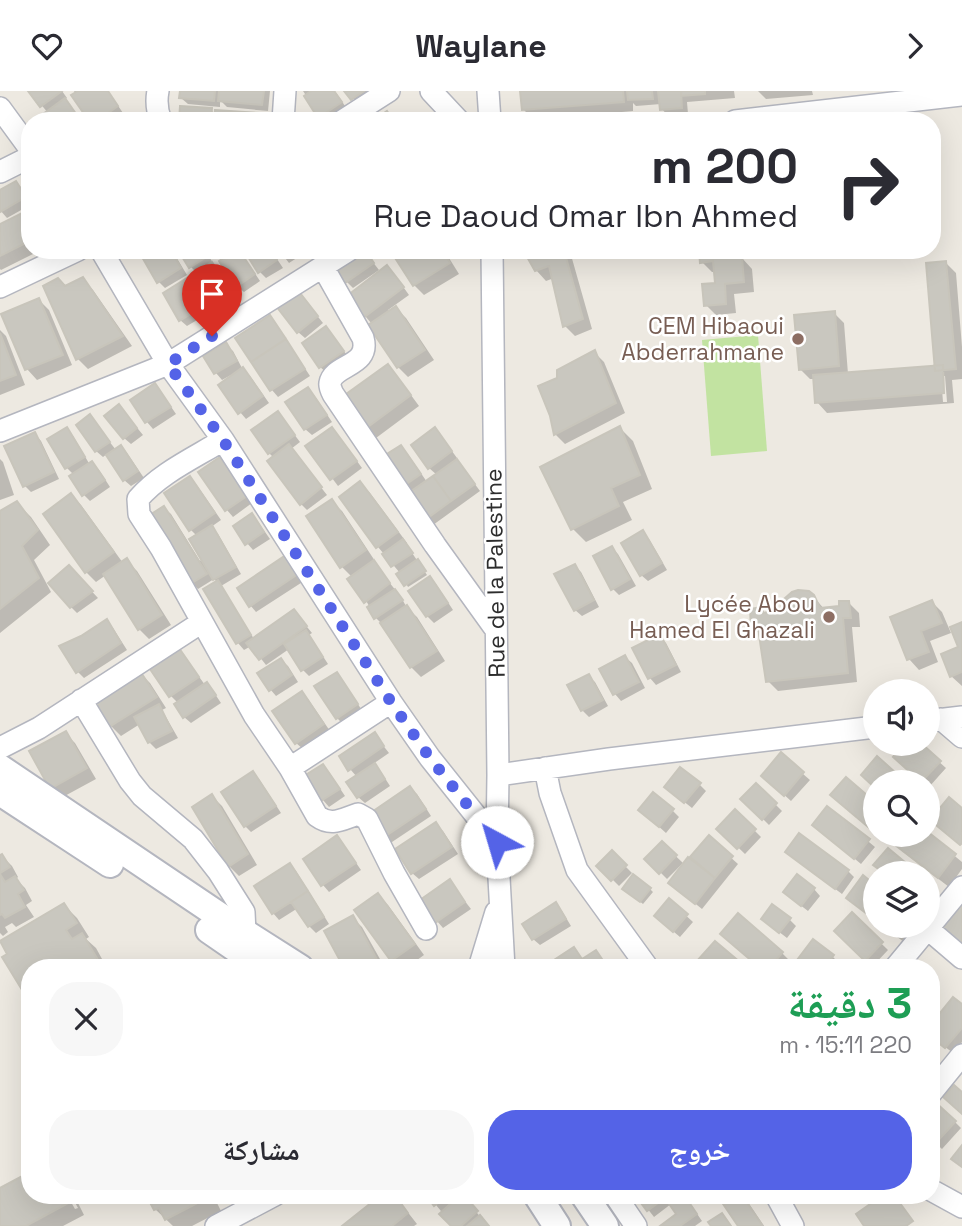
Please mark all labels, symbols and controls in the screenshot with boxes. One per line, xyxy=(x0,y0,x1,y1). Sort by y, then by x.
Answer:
text: Waylane xyxy=(415,26,547,66)
icon: heart xyxy=(28,27,66,65)
icon: forward xyxy=(896,27,934,65)
text: 200 m xyxy=(651,135,798,197)
icon: right xyxy=(822,140,913,231)
text: Rue Daoud Omar Ibn Ahmed xyxy=(373,196,798,236)
pin xyxy=(182,264,242,336)
icon: arrive xyxy=(193,275,231,313)
place label: CEM Hibaoui Abderrahmane xyxy=(621,311,784,367)
marker: CEM Hibaoui Abderrahmane xyxy=(790,331,806,347)
street label: Rue de la Palestine xyxy=(478,468,512,678)
place label: Lycée Abou Hamed El Ghazali xyxy=(629,589,815,645)
marker: Lycée Abou Hamed El Ghazali xyxy=(821,609,837,625)
map controls xyxy=(863,679,940,938)
button: sound xyxy=(863,679,940,756)
button: search xyxy=(863,770,940,847)
position arrow xyxy=(460,805,534,879)
button: layers xyxy=(863,861,940,938)
text: 3 دقيقة xyxy=(788,977,912,1030)
button: close xyxy=(49,982,123,1056)
text: 220 m · 15:11 xyxy=(779,1030,912,1060)
button: مشاركة xyxy=(49,1110,474,1190)
button: خروج xyxy=(488,1110,912,1190)

